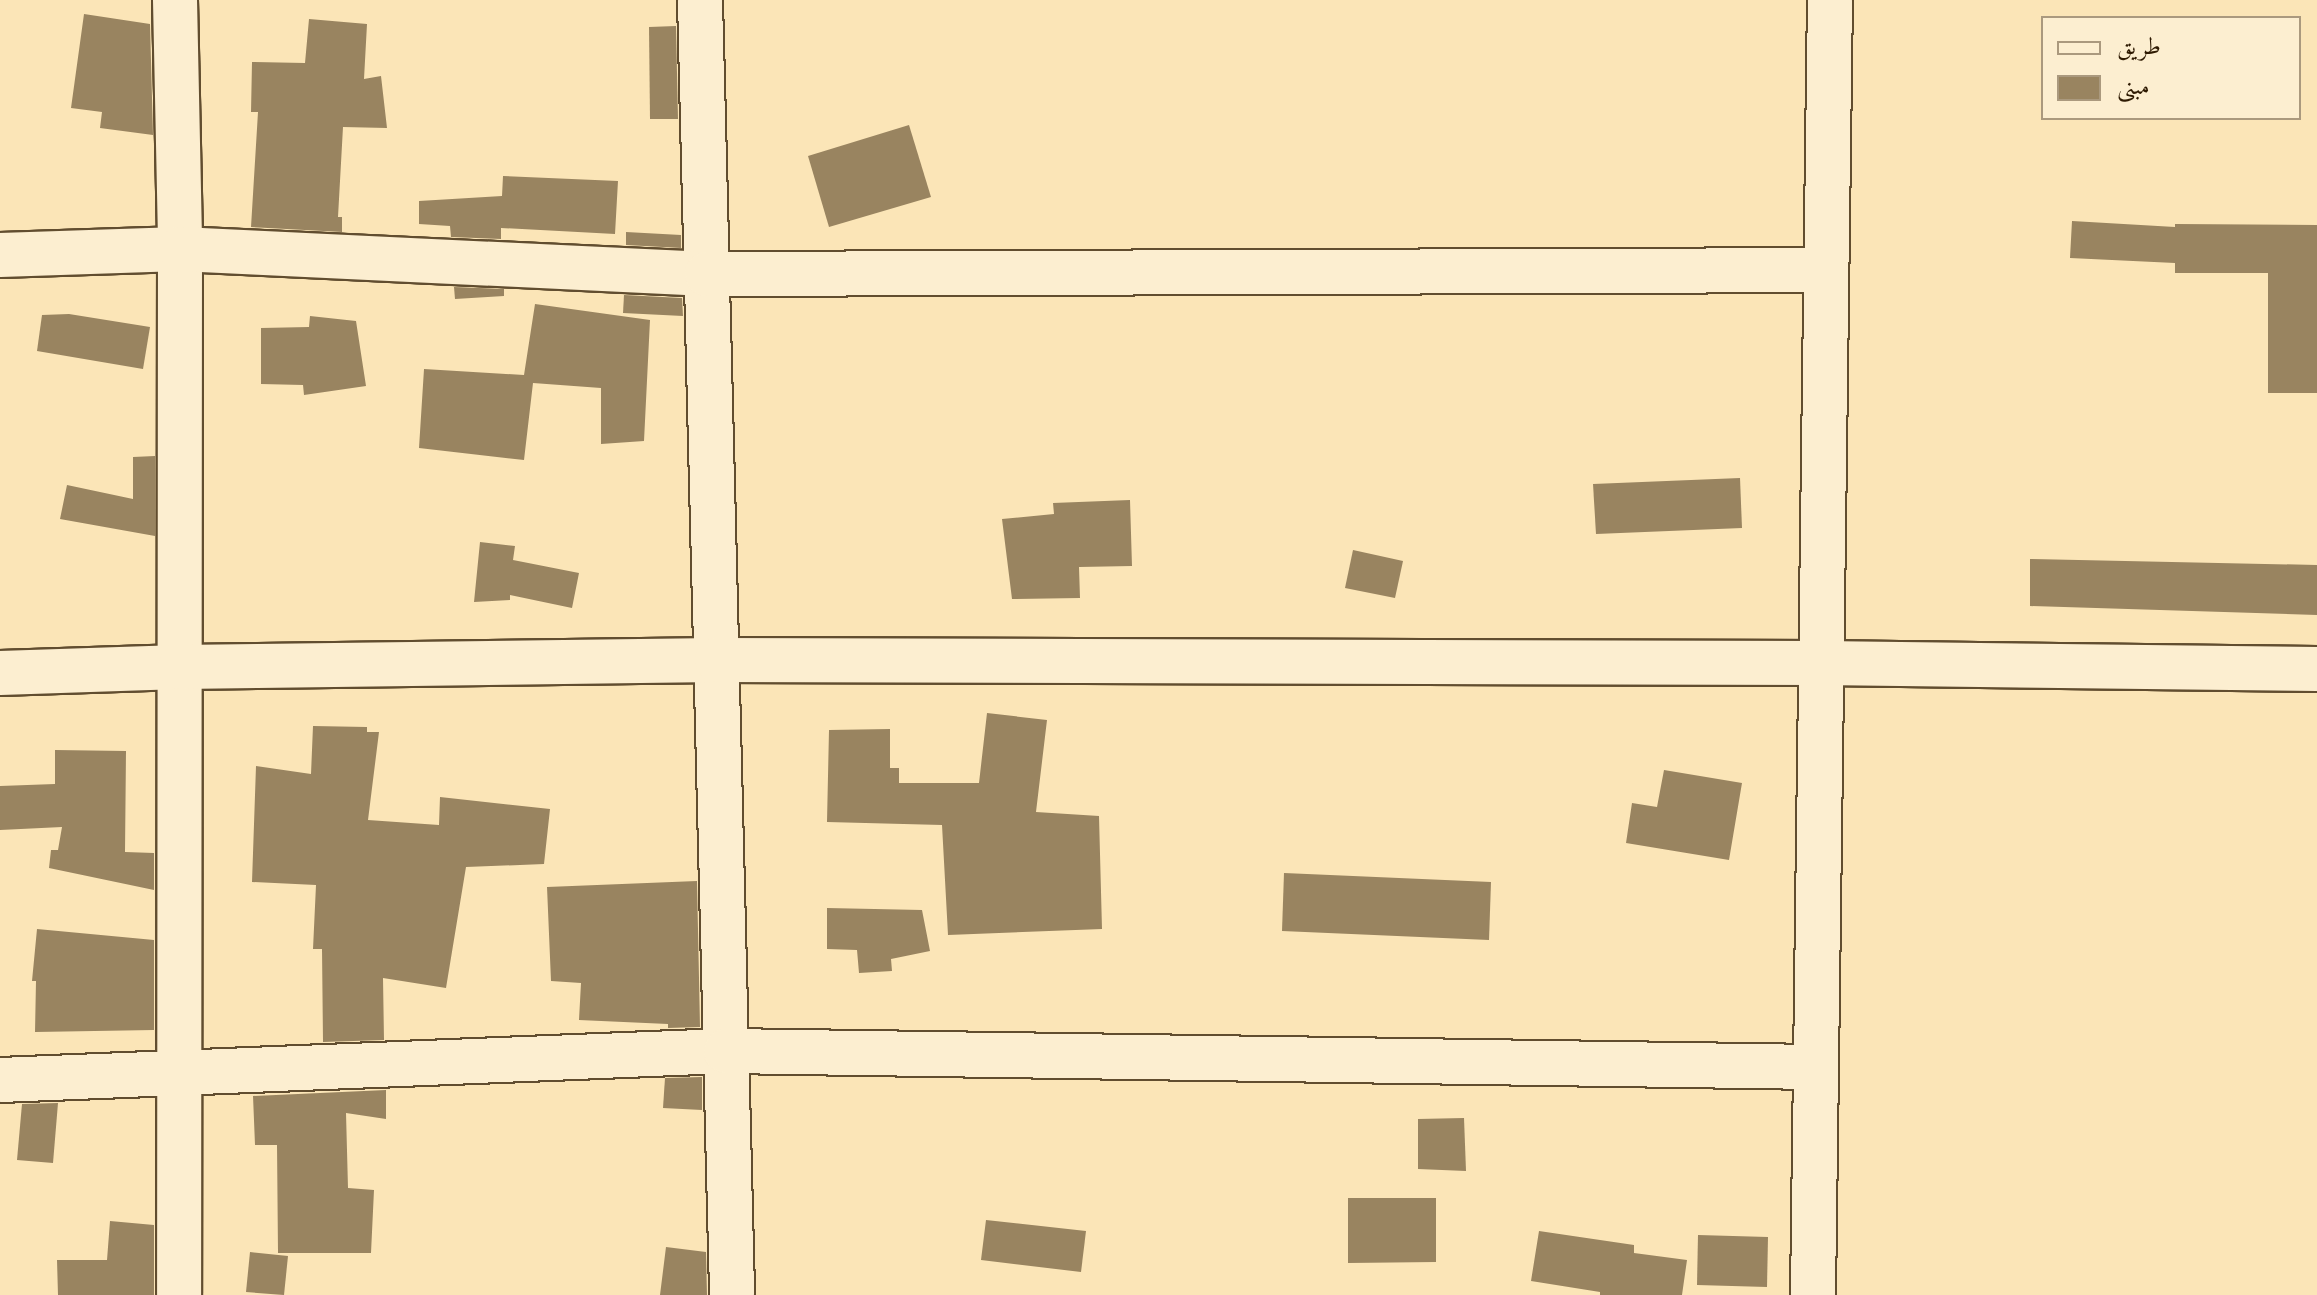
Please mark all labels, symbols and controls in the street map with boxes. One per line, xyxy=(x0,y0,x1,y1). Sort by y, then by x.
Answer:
legend xyxy=(2041,16,2301,120)
text: طريق xyxy=(2117,30,2161,62)
text: مبنى xyxy=(2117,70,2150,102)

